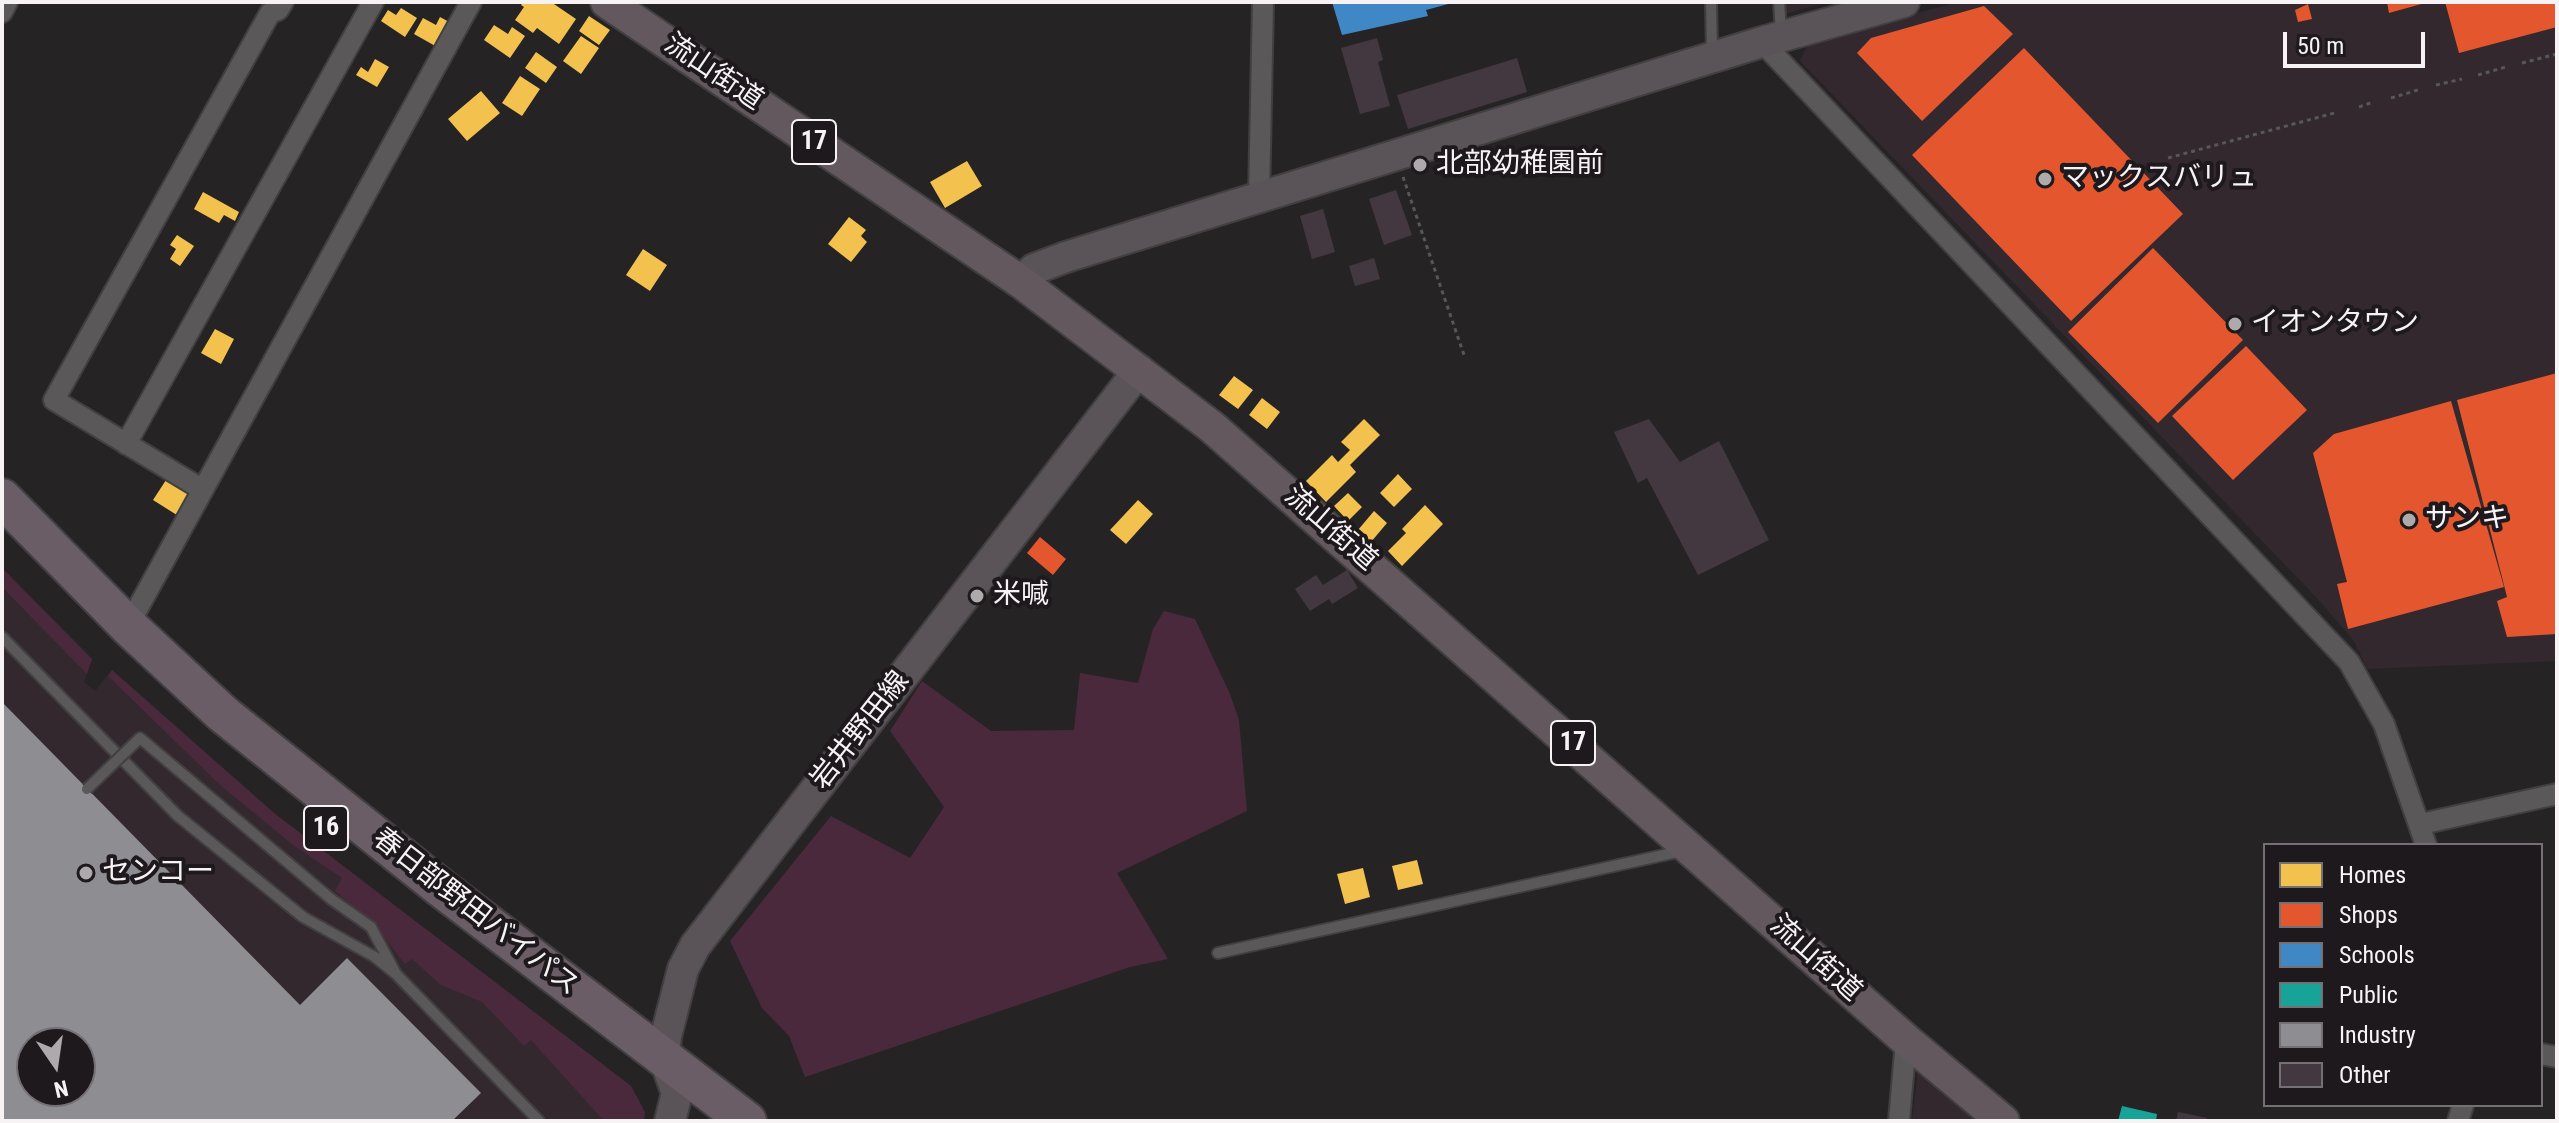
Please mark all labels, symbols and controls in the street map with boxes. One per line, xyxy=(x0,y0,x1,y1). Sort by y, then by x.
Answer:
scale bar xyxy=(2287,16,2429,66)
street label: 流山街道 xyxy=(657,28,769,118)
text: 50 m xyxy=(2297,32,2344,60)
road number: 17 xyxy=(792,120,836,164)
place label: 北部幼稚園前 xyxy=(1436,148,1604,182)
marker: 北部幼稚園前 xyxy=(1411,156,1429,174)
place label: マックスバリュ xyxy=(2061,162,2257,196)
marker: マックスバリュ xyxy=(2036,170,2054,188)
place label: イオンタウン xyxy=(2251,307,2419,341)
marker: イオンタウン xyxy=(2226,315,2244,333)
street label: 流山街道 xyxy=(1277,480,1383,578)
place label: サンキ xyxy=(2425,503,2509,537)
marker: サンキ xyxy=(2400,511,2418,529)
place label: 米喊 xyxy=(993,579,1049,613)
marker: 米喊 xyxy=(968,587,986,605)
street label: 岩井野田線 xyxy=(805,665,917,797)
road number: 17 xyxy=(1551,721,1595,765)
road number: 16 xyxy=(304,806,348,850)
street label: 春日部野田バイパス xyxy=(365,822,585,1004)
legend xyxy=(2263,843,2543,1107)
place label: センコー xyxy=(102,856,214,890)
text: Homes xyxy=(2339,861,2406,889)
marker: センコー xyxy=(77,864,95,882)
text: Shops xyxy=(2339,901,2398,929)
street label: 流山街道 xyxy=(1762,909,1868,1009)
text: Schools xyxy=(2339,941,2415,969)
text: Public xyxy=(2339,981,2398,1009)
text: Industry xyxy=(2339,1021,2416,1049)
north arrow xyxy=(16,1027,96,1107)
text: Other xyxy=(2339,1061,2391,1089)
text: N xyxy=(52,1075,70,1103)

